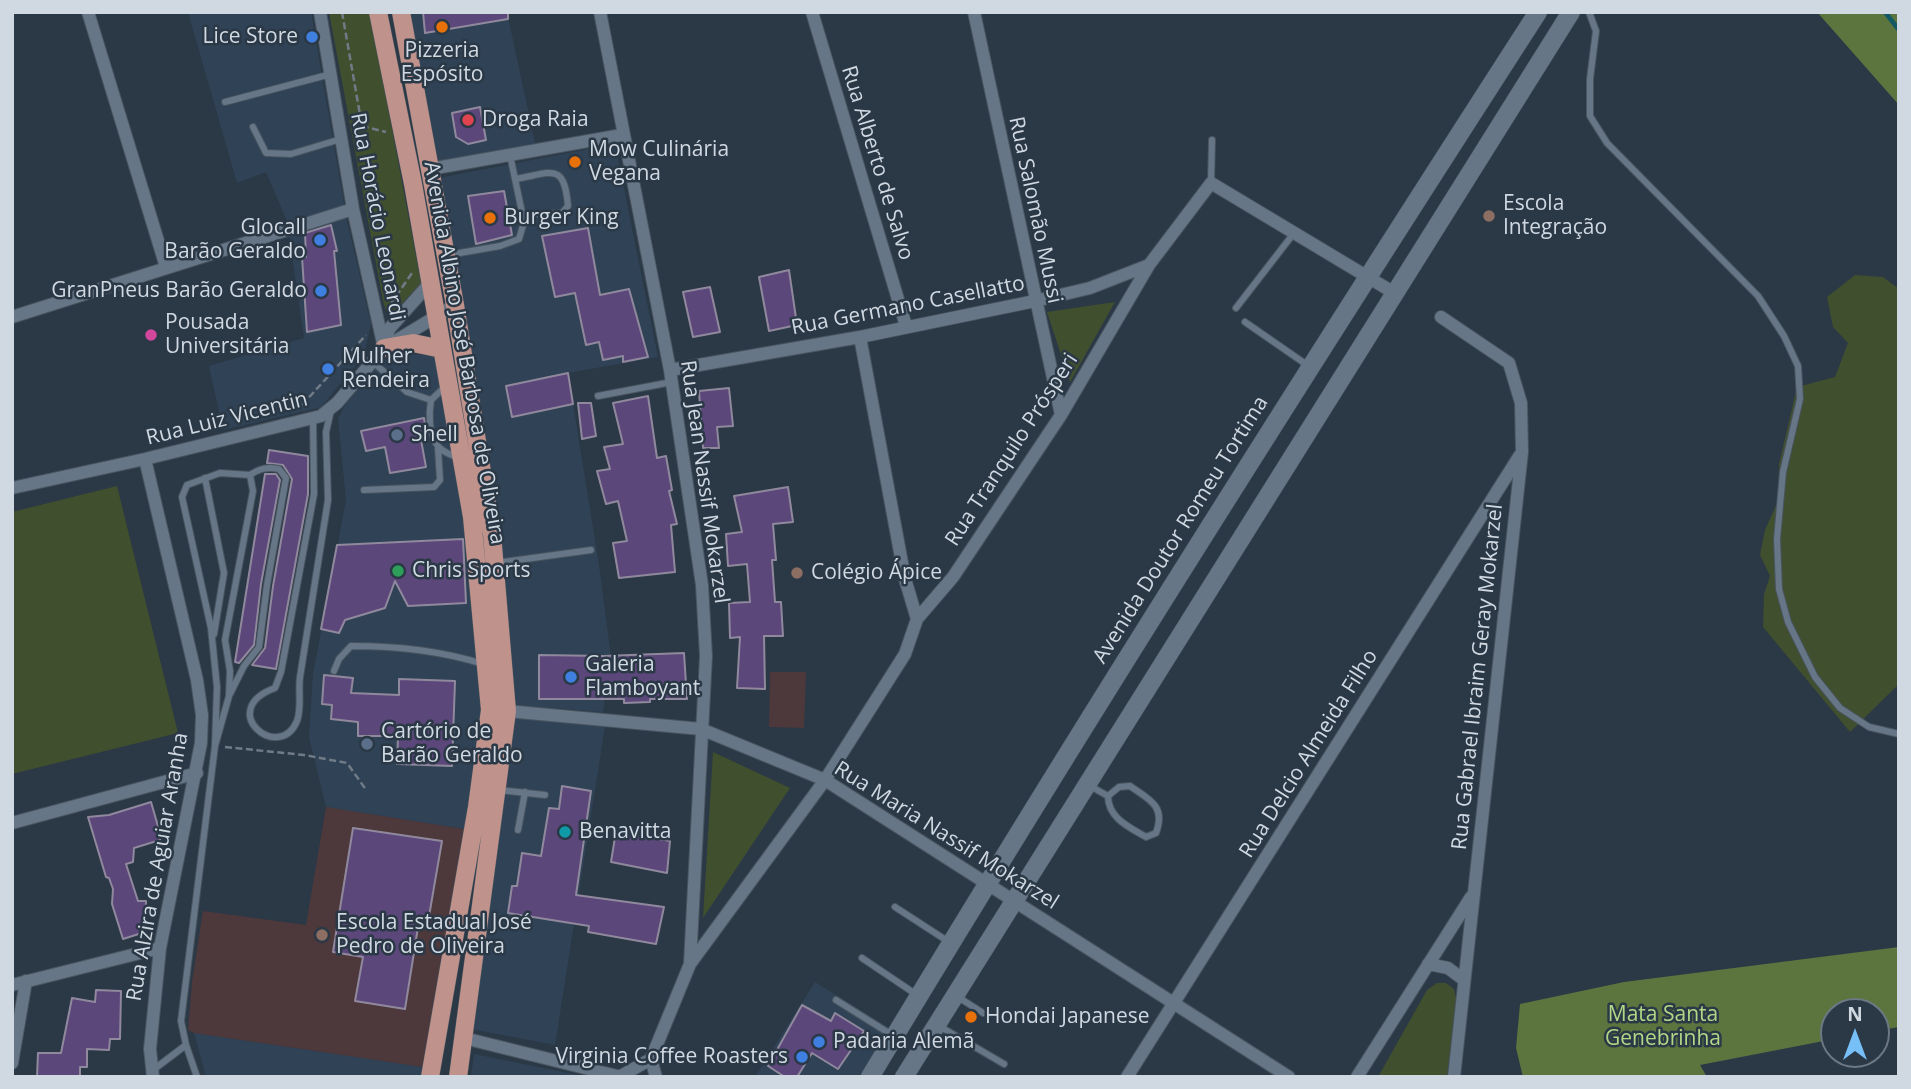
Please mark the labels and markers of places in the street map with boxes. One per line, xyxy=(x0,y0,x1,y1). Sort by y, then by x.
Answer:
marker: Pizzeria Espósito xyxy=(434,19,450,35)
place label: Lice Store xyxy=(202,24,298,50)
marker: Lice Store xyxy=(304,29,320,45)
place label: Pizzeria Espósito xyxy=(401,38,483,88)
place label: Droga Raia xyxy=(482,107,589,133)
marker: Droga Raia xyxy=(460,112,476,128)
place label: Mow Culinária Vegana xyxy=(589,137,729,187)
marker: Mow Culinária Vegana xyxy=(567,154,583,170)
place label: Escola Integração xyxy=(1503,191,1607,241)
place label: Burger King xyxy=(504,205,619,231)
marker: Escola Integração xyxy=(1481,208,1497,224)
marker: Burger King xyxy=(482,210,498,226)
place label: Glocall Barão Geraldo xyxy=(164,215,306,265)
marker: Glocall Barão Geraldo xyxy=(312,232,328,248)
place label: GranPneus Barão Geraldo xyxy=(51,278,307,304)
marker: GranPneus Barão Geraldo xyxy=(313,283,329,299)
place label: Pousada Universitária xyxy=(165,310,289,360)
marker: Pousada Universitária xyxy=(143,327,159,343)
place label: Mulher Rendeira xyxy=(342,344,430,394)
marker: Mulher Rendeira xyxy=(320,361,336,377)
place label: Shell xyxy=(411,422,458,448)
marker: Shell xyxy=(389,427,405,443)
place label: Chris Sports xyxy=(412,558,531,584)
place label: Colégio Ápice xyxy=(811,560,942,586)
marker: Chris Sports xyxy=(390,563,406,579)
marker: Colégio Ápice xyxy=(789,565,805,581)
place label: Galeria Flamboyant xyxy=(585,652,700,702)
marker: Galeria Flamboyant xyxy=(563,669,579,685)
place label: Cartório de Barão Geraldo xyxy=(381,719,523,769)
marker: Cartório de Barão Geraldo xyxy=(359,736,375,752)
place label: Benavitta xyxy=(579,819,671,845)
marker: Benavitta xyxy=(557,824,573,840)
place label: Escola Estadual José Pedro de Oliveira xyxy=(336,910,532,960)
marker: Escola Estadual José Pedro de Oliveira xyxy=(314,927,330,943)
place label: Hondai Japanese xyxy=(985,1004,1150,1030)
marker: Hondai Japanese xyxy=(963,1009,979,1025)
place label: Padaria Alemã xyxy=(833,1029,974,1055)
marker: Padaria Alemã xyxy=(811,1034,827,1050)
place label: Virginia Coffee Roasters xyxy=(555,1044,788,1070)
marker: Virginia Coffee Roasters xyxy=(794,1049,810,1065)

